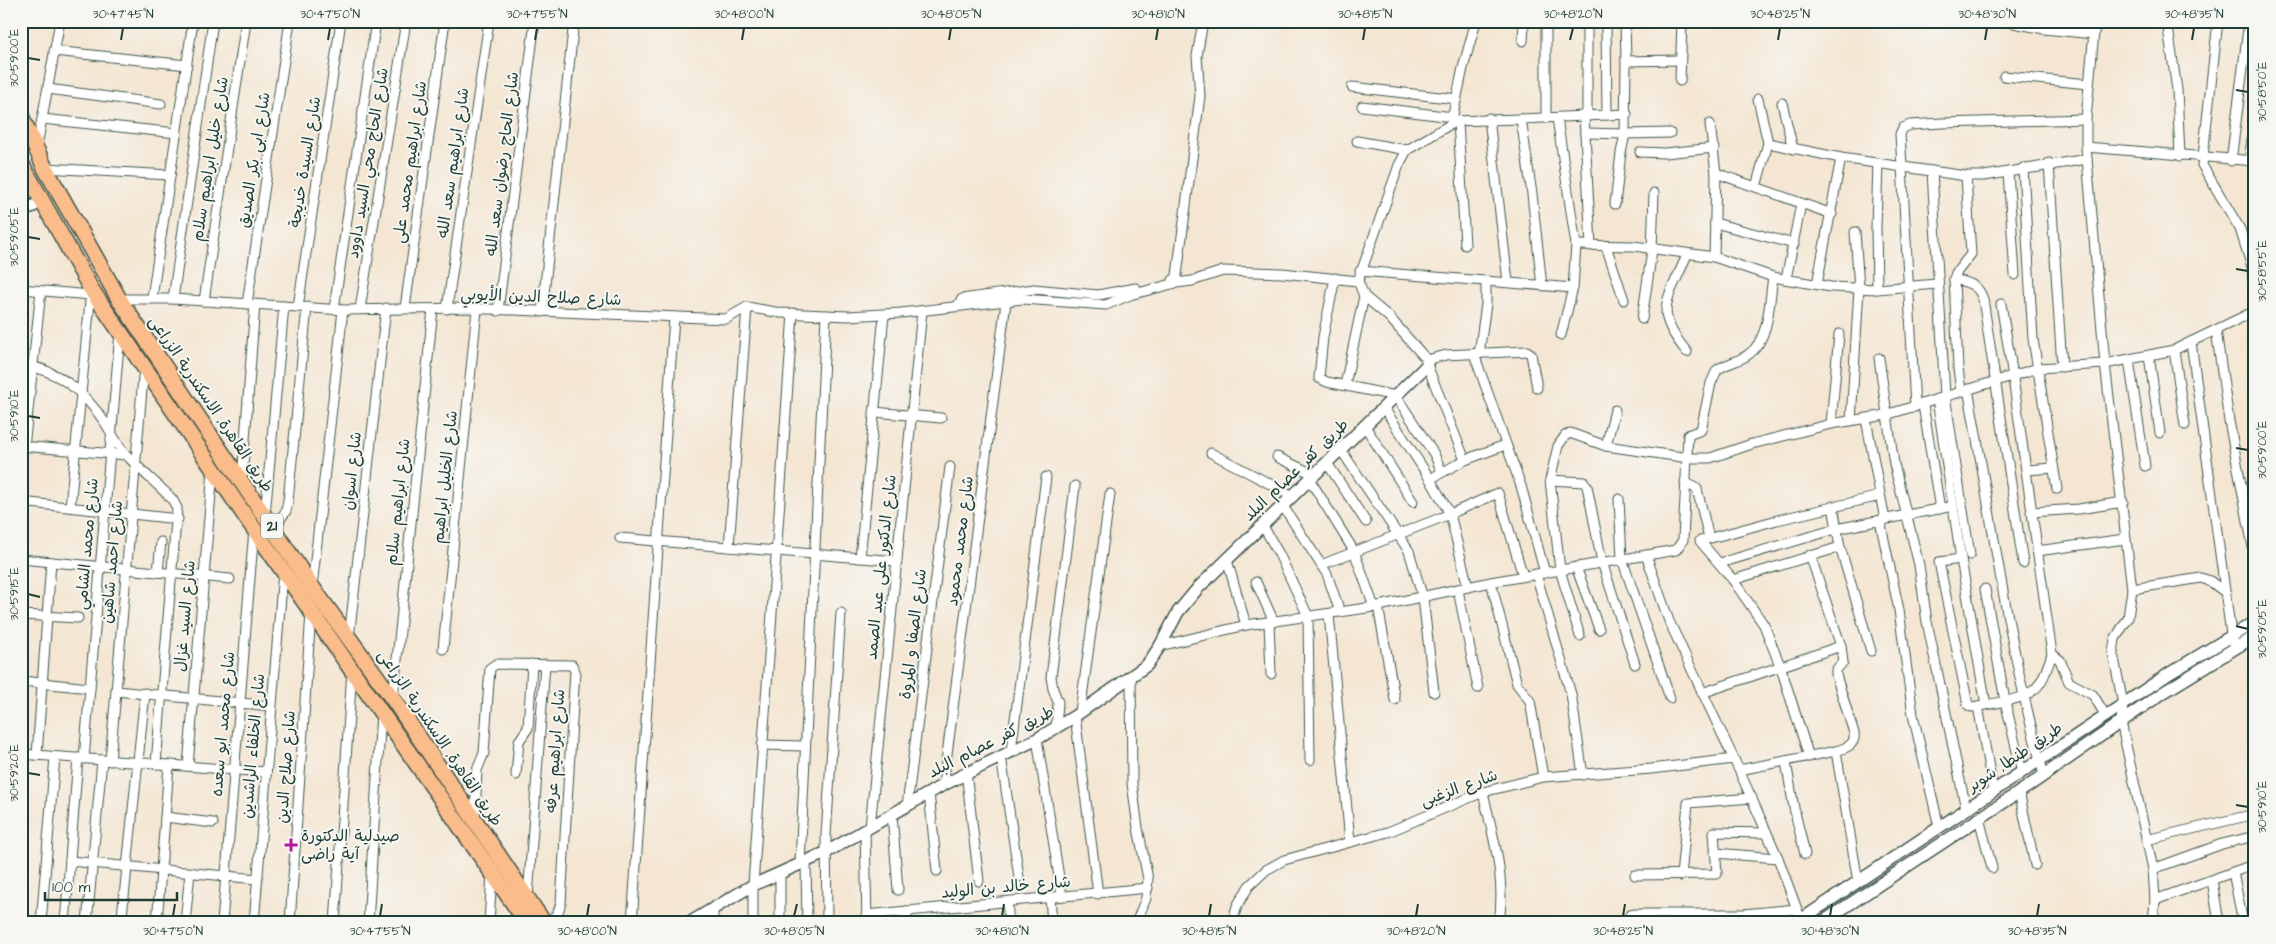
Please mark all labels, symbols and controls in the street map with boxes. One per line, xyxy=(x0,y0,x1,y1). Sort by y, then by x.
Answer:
text: 30°47'45"N xyxy=(93,6,154,23)
text: 30°47'50"N xyxy=(300,6,361,23)
text: 30°47'55"N xyxy=(506,6,568,23)
text: 30°48'00"N xyxy=(714,6,774,23)
text: 30°48'05"N xyxy=(921,6,982,23)
text: 30°48'10"N xyxy=(1131,6,1185,23)
text: 30°48'15"N xyxy=(1338,6,1393,23)
text: 30°48'20"N xyxy=(1543,6,1603,23)
text: 30°48'25"N xyxy=(1750,6,1810,23)
text: 30°48'30"N xyxy=(1958,6,2017,23)
text: 30°48'35"N xyxy=(2164,6,2224,23)
text: 30°59'00"E xyxy=(6,29,23,87)
text: 30°58'50"E xyxy=(2254,62,2271,122)
street label: شارع الحاج محي السيد داوود xyxy=(342,66,397,261)
street label: شارع الحاج رضوان سعد الله xyxy=(480,70,524,258)
street label: شارع خليل ابراهيم سلام xyxy=(186,75,235,243)
street label: شارع ابراهيم محمد على xyxy=(388,79,433,245)
street label: شارع ابراهيم سعد الله xyxy=(432,86,475,240)
street label: شارع ابى بكر الصديق xyxy=(232,91,276,229)
street label: شارع السيدة خديجة xyxy=(284,95,326,229)
text: 30°59'05"E xyxy=(6,207,23,267)
text: 30°58'55"E xyxy=(2254,240,2271,302)
street label: شارع صلاح الدين الأيوبي xyxy=(460,283,622,314)
street label: طريق القاهرة, الاسكندرية الزراعى xyxy=(143,311,279,497)
text: 30°59'10"E xyxy=(6,390,23,442)
street label: شارع الخليل ابراهيم xyxy=(427,409,464,545)
street label: طريق كفر عصام البلد xyxy=(1238,414,1354,527)
text: 30°59'00"E xyxy=(2254,421,2271,479)
street label: شارع اسوان xyxy=(337,431,367,511)
street label: شارع ابراهيم سلام xyxy=(380,437,417,567)
street label: شارع الدكتور على عبد الصمد xyxy=(860,473,902,661)
street label: شارع محمد محمود xyxy=(941,475,979,607)
street label: شارع محمد الشامي xyxy=(70,477,107,611)
street label: شارع احمد شاهين xyxy=(96,499,128,625)
road number: 21 xyxy=(261,514,283,538)
street label: شارع السيد غزال xyxy=(169,559,201,673)
text: 30°59'15"E xyxy=(6,567,23,621)
street label: شارع الصفا و المروة xyxy=(894,568,932,700)
text: 30°59'05"E xyxy=(2254,599,2271,659)
street label: طريق القاهرة, الاسكندرية الزراعى xyxy=(372,645,508,831)
street label: شارع محمد ابو سعده xyxy=(206,651,240,797)
street label: شارع الخلفاء الراشدين xyxy=(236,672,270,820)
street label: شارع ابراهيم عرفه xyxy=(540,688,571,814)
street label: طريق كفر عصام البلد xyxy=(924,701,1058,784)
street label: شارع صلاح الدين xyxy=(271,710,301,824)
street label: طريق طنطا, شوبر xyxy=(1962,717,2067,798)
text: 30°59'20"E xyxy=(6,744,23,802)
street label: شارع الزغبى xyxy=(1417,764,1501,812)
text: 30°59'10"E xyxy=(2254,781,2271,833)
place label: صيدلية الدكتورة آية راضى xyxy=(301,825,400,865)
marker: صيدلية الدكتورة آية راضى xyxy=(285,839,297,851)
scale bar xyxy=(45,869,178,901)
street label: شارع خالد بن الوليد xyxy=(940,870,1072,904)
text: 100 m xyxy=(52,877,91,898)
text: 30°47'50"N xyxy=(143,923,204,940)
text: 30°47'55"N xyxy=(349,923,411,940)
text: 30°48'00"N xyxy=(557,923,617,940)
text: 30°48'05"N xyxy=(764,923,825,940)
text: 30°48'10"N xyxy=(975,923,1029,940)
text: 30°48'15"N xyxy=(1182,923,1237,940)
text: 30°48'20"N xyxy=(1386,923,1446,940)
text: 30°48'25"N xyxy=(1593,923,1653,940)
text: 30°48'30"N xyxy=(1801,923,1860,940)
text: 30°48'35"N xyxy=(2007,923,2067,940)

